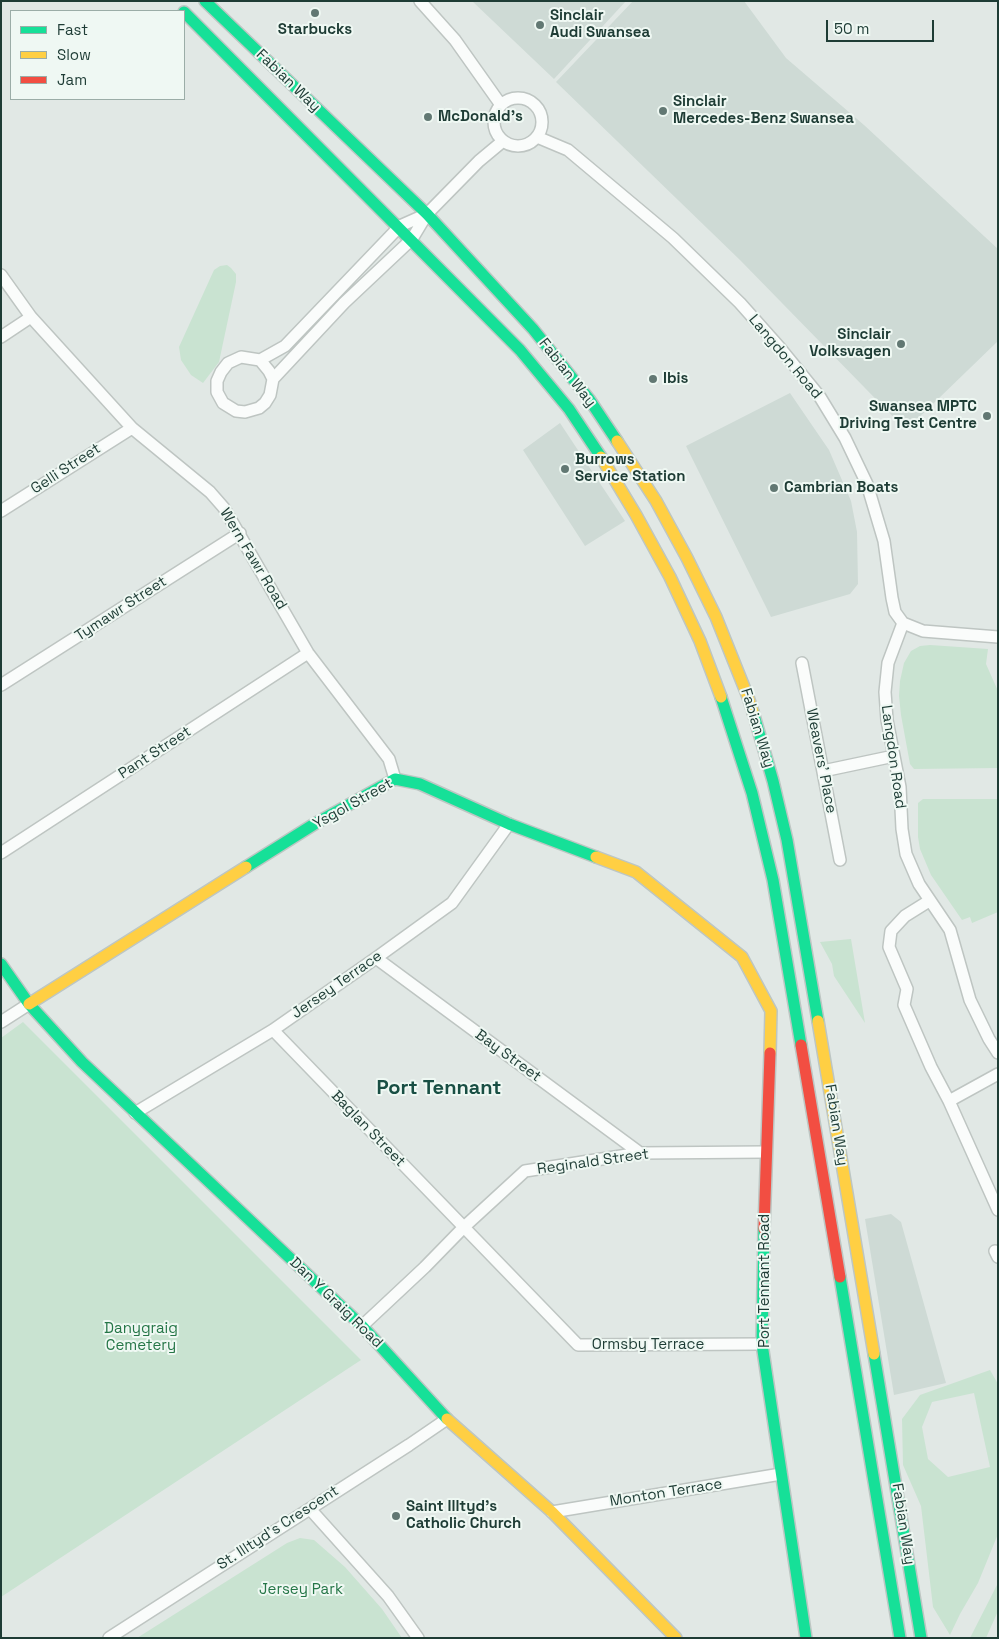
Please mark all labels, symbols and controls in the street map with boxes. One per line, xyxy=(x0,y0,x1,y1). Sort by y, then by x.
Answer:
marker: Starbucks xyxy=(309,7,321,19)
place label: Sinclair Audi Swansea xyxy=(550,7,650,42)
legend xyxy=(10,10,185,100)
scale bar xyxy=(829,10,936,42)
marker: Sinclair Audi Swansea xyxy=(534,19,546,31)
text: 50 m xyxy=(834,19,869,38)
text: Fast xyxy=(57,20,88,39)
place label: Starbucks xyxy=(278,21,352,39)
text: Slow xyxy=(57,45,91,64)
street label: Fabian Way xyxy=(252,46,324,116)
text: Jam xyxy=(57,70,87,89)
place label: Sinclair Mercedes-Benz Swansea xyxy=(673,93,854,128)
marker: Sinclair Mercedes-Benz Swansea xyxy=(657,105,669,117)
place label: McDonald's xyxy=(438,108,523,126)
marker: McDonald's xyxy=(422,111,434,123)
street label: Langdon Road xyxy=(745,311,825,403)
place label: Sinclair Volksvagen xyxy=(809,326,891,361)
street label: Fabian Way xyxy=(535,335,599,411)
marker: Sinclair Volksvagen xyxy=(895,338,907,350)
place label: Ibis xyxy=(663,370,688,388)
marker: Ibis xyxy=(647,373,659,385)
place label: Swansea MPTC Driving Test Centre xyxy=(839,398,977,433)
marker: Swansea MPTC Driving Test Centre xyxy=(981,410,993,422)
street label: Gelli Street xyxy=(28,440,104,498)
place label: Burrows Service Station xyxy=(575,451,685,486)
marker: Burrows Service Station xyxy=(559,463,571,475)
place label: Cambrian Boats xyxy=(784,479,898,497)
marker: Cambrian Boats xyxy=(768,482,780,494)
street label: Wern Fawr Road xyxy=(216,505,290,613)
street label: Tymawr Street xyxy=(72,573,170,645)
street label: Fabian Way xyxy=(736,686,778,770)
street label: Langdon Road xyxy=(877,704,909,810)
street label: Weavers' Place xyxy=(802,707,840,815)
street label: Pant Street xyxy=(115,723,195,783)
street label: Ysgol Street xyxy=(310,775,396,833)
street label: Jersey Terrace xyxy=(288,947,386,1023)
street label: Bay Street xyxy=(471,1026,545,1086)
district label: Port Tennant xyxy=(377,1077,501,1101)
street label: Fabian Way xyxy=(821,1083,851,1167)
street label: Baglan Street xyxy=(327,1087,409,1171)
street label: Reginald Street xyxy=(536,1145,650,1179)
street label: Port Tennant Road xyxy=(756,1214,774,1348)
street label: Dan Y Graig Road xyxy=(286,1254,386,1352)
park label: Danygraig Cemetery xyxy=(104,1320,178,1355)
street label: Ormsby Terrace xyxy=(592,1336,704,1354)
street label: Monton Terrace xyxy=(608,1475,724,1511)
street label: St. Illtyd's Crescent xyxy=(214,1482,342,1574)
street label: Fabian Way xyxy=(888,1482,918,1566)
place label: Saint Illtyd's Catholic Church xyxy=(406,1498,521,1533)
marker: Saint Illtyd's Catholic Church xyxy=(390,1510,402,1522)
park label: Jersey Park xyxy=(259,1581,343,1599)

